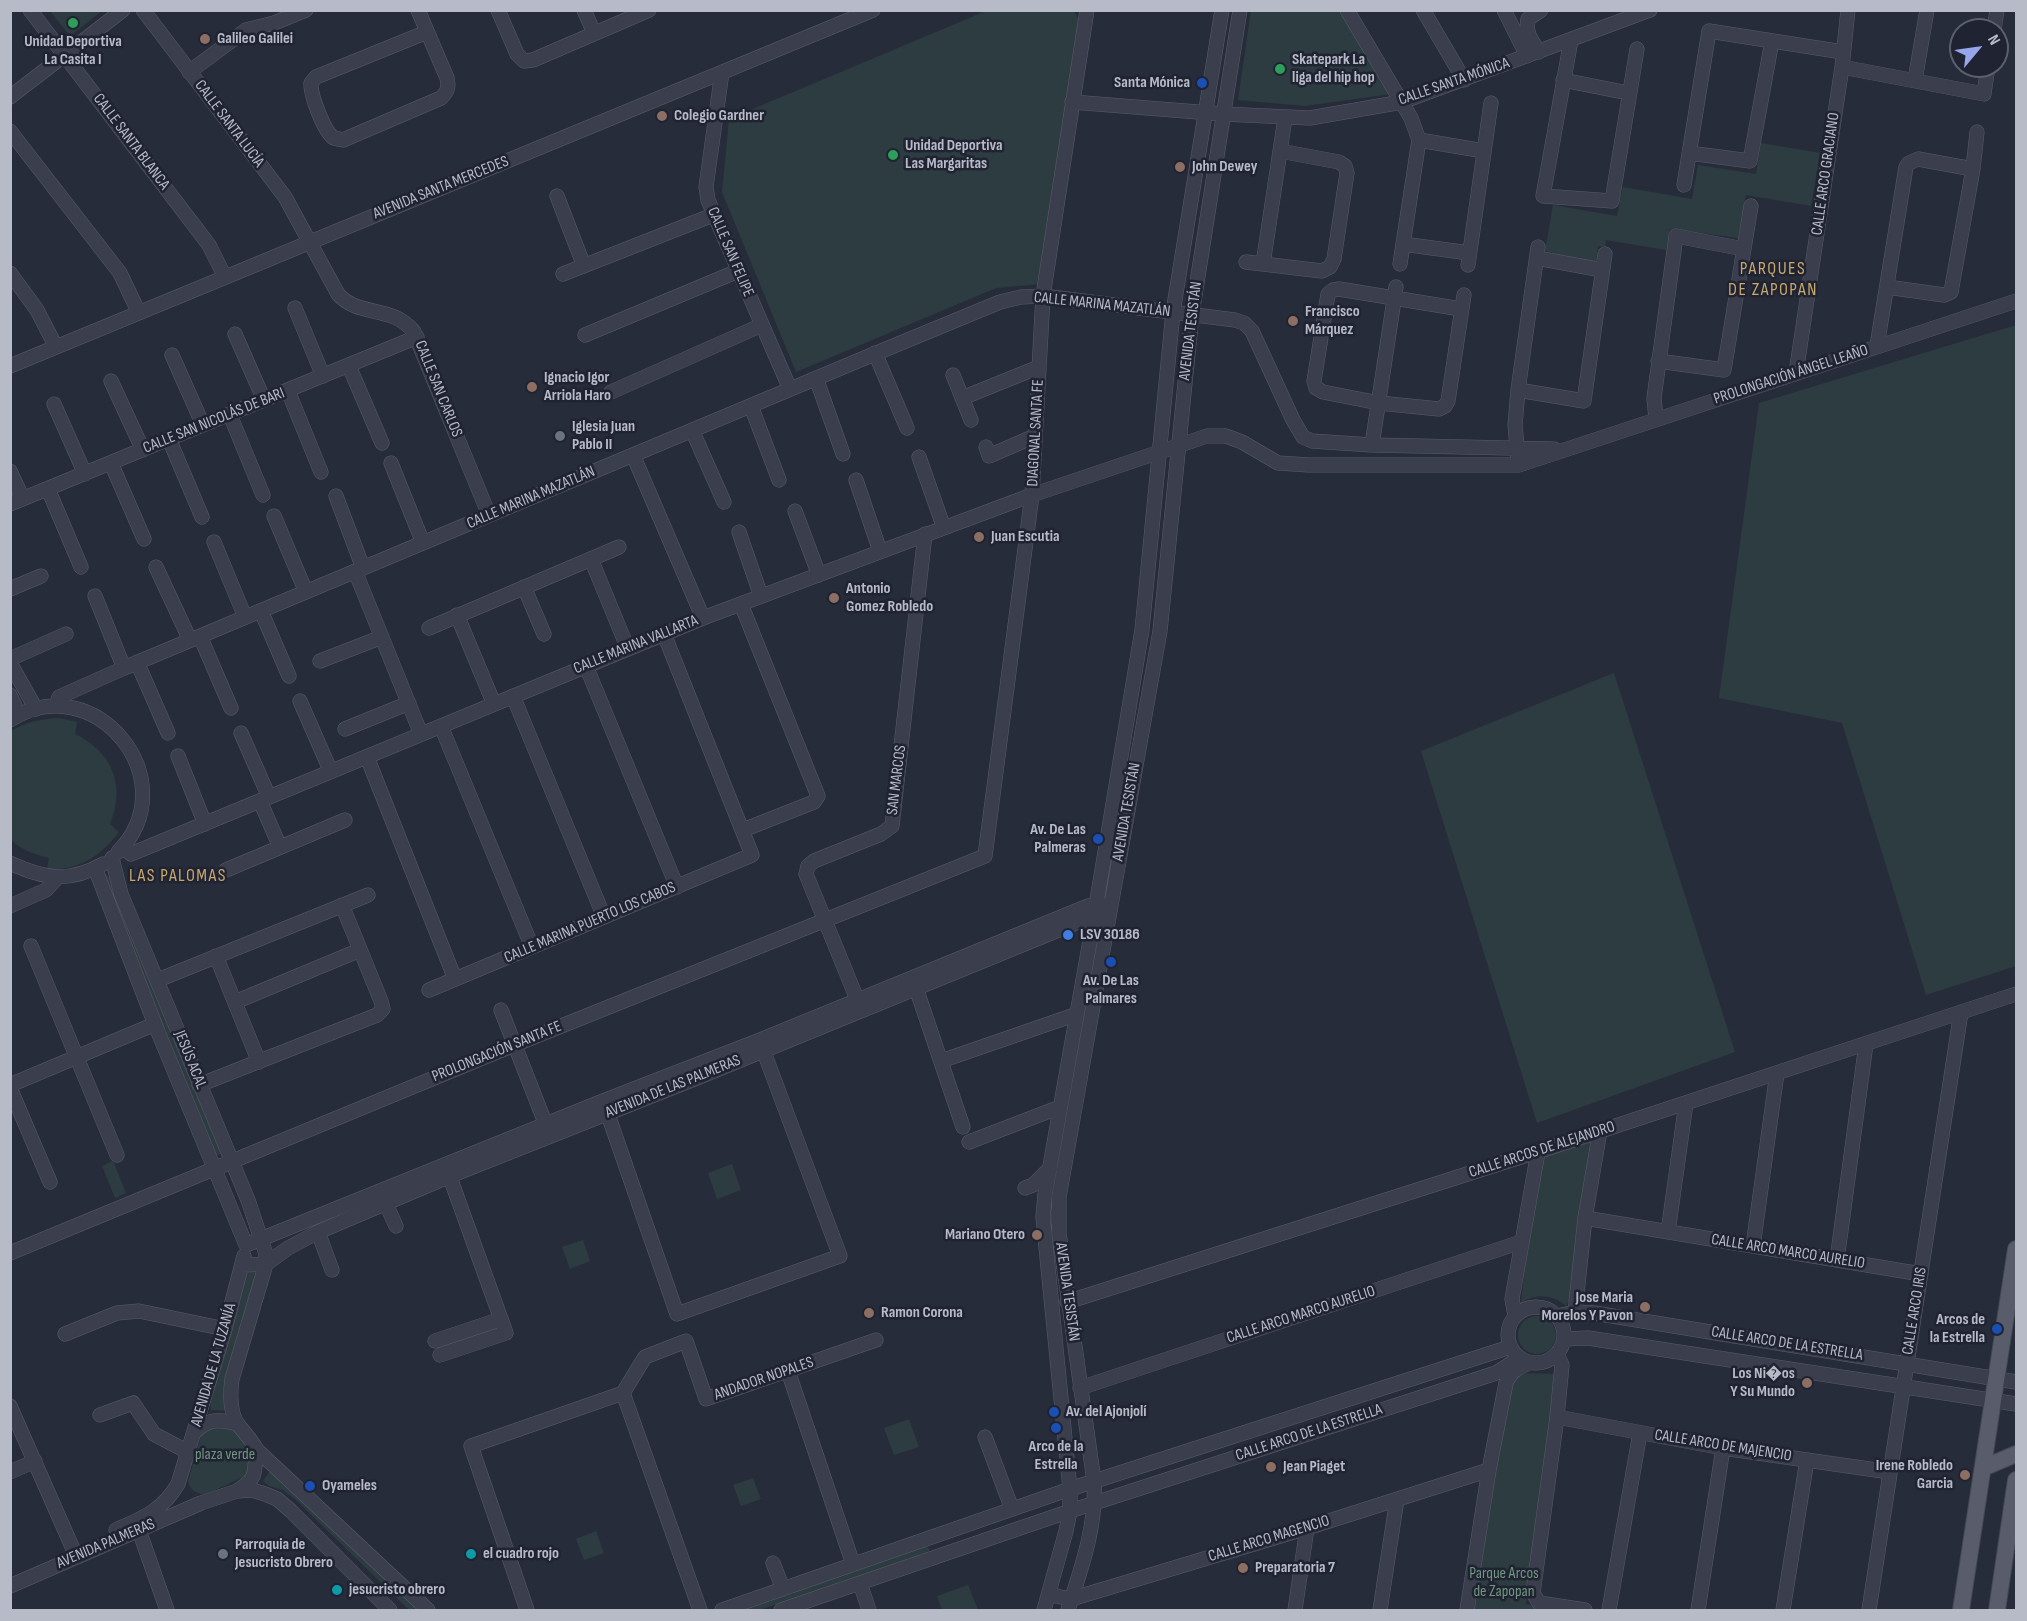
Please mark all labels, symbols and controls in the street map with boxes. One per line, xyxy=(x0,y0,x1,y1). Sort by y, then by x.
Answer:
marker: Unidad Deportiva La Casita I xyxy=(66,16,80,30)
north arrow xyxy=(1949,18,2009,78)
place label: Galileo Galilei xyxy=(217,29,293,49)
place label: Unidad Deportiva La Casita I xyxy=(24,32,122,70)
marker: Galileo Galilei xyxy=(198,32,212,46)
text: N xyxy=(1983,32,2004,48)
place label: Skatepark La liga del hip hop xyxy=(1292,50,1375,88)
street label: CALLE SANTA MÓNICA xyxy=(1396,54,1512,110)
marker: Skatepark La liga del hip hop xyxy=(1273,62,1287,76)
place label: Santa Mónica xyxy=(1114,73,1190,93)
marker: Santa Mónica xyxy=(1195,76,1209,90)
street label: CALLE SANTA LUCÍA xyxy=(190,77,268,171)
street label: CALLE SANTA BLANCA xyxy=(89,90,173,194)
place label: Colegio Gardner xyxy=(674,106,764,126)
marker: Colegio Gardner xyxy=(655,109,669,123)
street label: CALLE ARCO GRACIANO xyxy=(1808,111,1844,237)
place label: Unidad Deportiva Las Margaritas xyxy=(905,136,1002,174)
marker: Unidad Deportiva Las Margaritas xyxy=(886,148,900,162)
street label: AVENIDA SANTA MERCEDES xyxy=(370,152,512,224)
place label: John Dewey xyxy=(1192,157,1257,177)
marker: John Dewey xyxy=(1173,160,1187,174)
street label: CALLE SAN FELIPE xyxy=(703,204,757,300)
district label: PARQUES DE ZAPOPAN xyxy=(1728,258,1818,300)
street label: AVENIDA TESISTÁN xyxy=(1175,281,1207,381)
street label: CALLE MARINA MAZATLÁN xyxy=(1033,288,1171,322)
place label: Francisco Márquez xyxy=(1305,302,1360,340)
marker: Francisco Márquez xyxy=(1286,314,1300,328)
street label: CALLE SAN CARLOS xyxy=(410,338,466,440)
street label: PROLONGACIÓN ÁNGEL LEAÑO xyxy=(1711,341,1871,409)
place label: Ignacio Igor Arriola Haro xyxy=(544,368,611,406)
street label: DIAGONAL SANTA FE xyxy=(1024,379,1048,487)
marker: Ignacio Igor Arriola Haro xyxy=(525,380,539,394)
street label: CALLE SAN NICOLÁS DE BARI xyxy=(140,384,288,458)
place label: Iglesia Juan Pablo II xyxy=(572,417,635,455)
marker: Iglesia Juan Pablo II xyxy=(553,429,567,443)
street label: CALLE MARINA MAZATLÁN xyxy=(464,462,598,534)
place label: Juan Escutia xyxy=(991,527,1060,547)
marker: Juan Escutia xyxy=(972,530,986,544)
place label: Antonio Gomez Robledo xyxy=(846,579,933,617)
marker: Antonio Gomez Robledo xyxy=(827,591,841,605)
street label: CALLE MARINA VALLARTA xyxy=(571,611,701,679)
street label: SAN MARCOS xyxy=(883,744,911,816)
street label: AVENIDA TESISTÁN xyxy=(1109,761,1145,863)
place label: Av. De Las Palmeras xyxy=(1030,820,1086,858)
marker: Av. De Las Palmeras xyxy=(1091,832,1105,846)
district label: LAS PALOMAS xyxy=(129,865,227,887)
street label: CALLE MARINA PUERTO LOS CABOS xyxy=(501,878,679,968)
place label: LSV 30186 xyxy=(1080,925,1140,945)
marker: LSV 30186 xyxy=(1061,928,1075,942)
marker: Av. De Las Palmares xyxy=(1104,955,1118,969)
place label: Av. De Las Palmares xyxy=(1083,971,1139,1009)
street label: PROLONGACIÓN SANTA FE xyxy=(429,1017,565,1087)
street label: JESÚS ACAL xyxy=(170,1028,210,1092)
street label: AVENIDA DE LAS PALMERAS xyxy=(603,1051,743,1123)
street label: CALLE ARCOS DE ALEJANDRO xyxy=(1467,1117,1617,1183)
place label: Mariano Otero xyxy=(945,1225,1025,1245)
marker: Mariano Otero xyxy=(1030,1228,1044,1242)
street label: CALLE ARCO MARCO AURELIO xyxy=(1710,1230,1866,1274)
street label: AVENIDA TESISTÁN xyxy=(1051,1241,1083,1343)
street label: CALLE ARCO IRIS xyxy=(1899,1266,1931,1356)
street label: CALLE ARCO MARCO AURELIO xyxy=(1224,1282,1378,1348)
place label: Jose Maria Morelos Y Pavon xyxy=(1541,1288,1633,1326)
marker: Jose Maria Morelos Y Pavon xyxy=(1638,1300,1652,1314)
street label: AVENIDA DE LA TUZANÍA xyxy=(187,1301,241,1429)
place label: Ramon Corona xyxy=(881,1303,963,1323)
marker: Ramon Corona xyxy=(862,1306,876,1320)
place label: Arcos de la Estrella xyxy=(1930,1310,1985,1348)
marker: Arcos de la Estrella xyxy=(1990,1322,2004,1336)
street label: CALLE ARCO DE LA ESTRELLA xyxy=(1710,1323,1864,1365)
street label: ANDADOR NOPALES xyxy=(712,1353,816,1405)
place label: Los Ni�os Y Su Mundo xyxy=(1730,1364,1795,1402)
marker: Los Ni�os Y Su Mundo xyxy=(1800,1376,1814,1390)
street label: CALLE ARCO DE LA ESTRELLA xyxy=(1233,1400,1385,1466)
place label: Av. del Ajonjolí xyxy=(1066,1402,1147,1422)
marker: Av. del Ajonjolí xyxy=(1047,1405,1061,1419)
marker: Arco de la Estrella xyxy=(1049,1421,1063,1435)
street label: CALLE ARCO DE MAJENCIO xyxy=(1653,1426,1793,1466)
place label: Arco de la Estrella xyxy=(1029,1437,1083,1475)
park label: plaza verde xyxy=(195,1445,255,1465)
place label: Irene Robledo Garcia xyxy=(1876,1456,1953,1494)
place label: Jean Piaget xyxy=(1283,1457,1345,1477)
marker: Jean Piaget xyxy=(1264,1460,1278,1474)
marker: Irene Robledo Garcia xyxy=(1958,1468,1972,1482)
place label: Oyameles xyxy=(322,1476,377,1496)
marker: Oyameles xyxy=(303,1479,317,1493)
street label: CALLE ARCO MAGENCIO xyxy=(1206,1511,1332,1567)
street label: AVENIDA PALMERAS xyxy=(54,1515,158,1573)
place label: Parroquia de Jesucristo Obrero xyxy=(235,1535,333,1573)
place label: el cuadro rojo xyxy=(483,1544,559,1564)
marker: Parroquia de Jesucristo Obrero xyxy=(216,1547,230,1561)
marker: el cuadro rojo xyxy=(464,1547,478,1561)
place label: Preparatoria 7 xyxy=(1255,1558,1335,1578)
marker: Preparatoria 7 xyxy=(1236,1561,1250,1575)
park label: Parque Arcos de Zapopan xyxy=(1469,1564,1539,1602)
place label: jesucristo obrero xyxy=(349,1580,445,1600)
marker: jesucristo obrero xyxy=(330,1583,344,1597)

